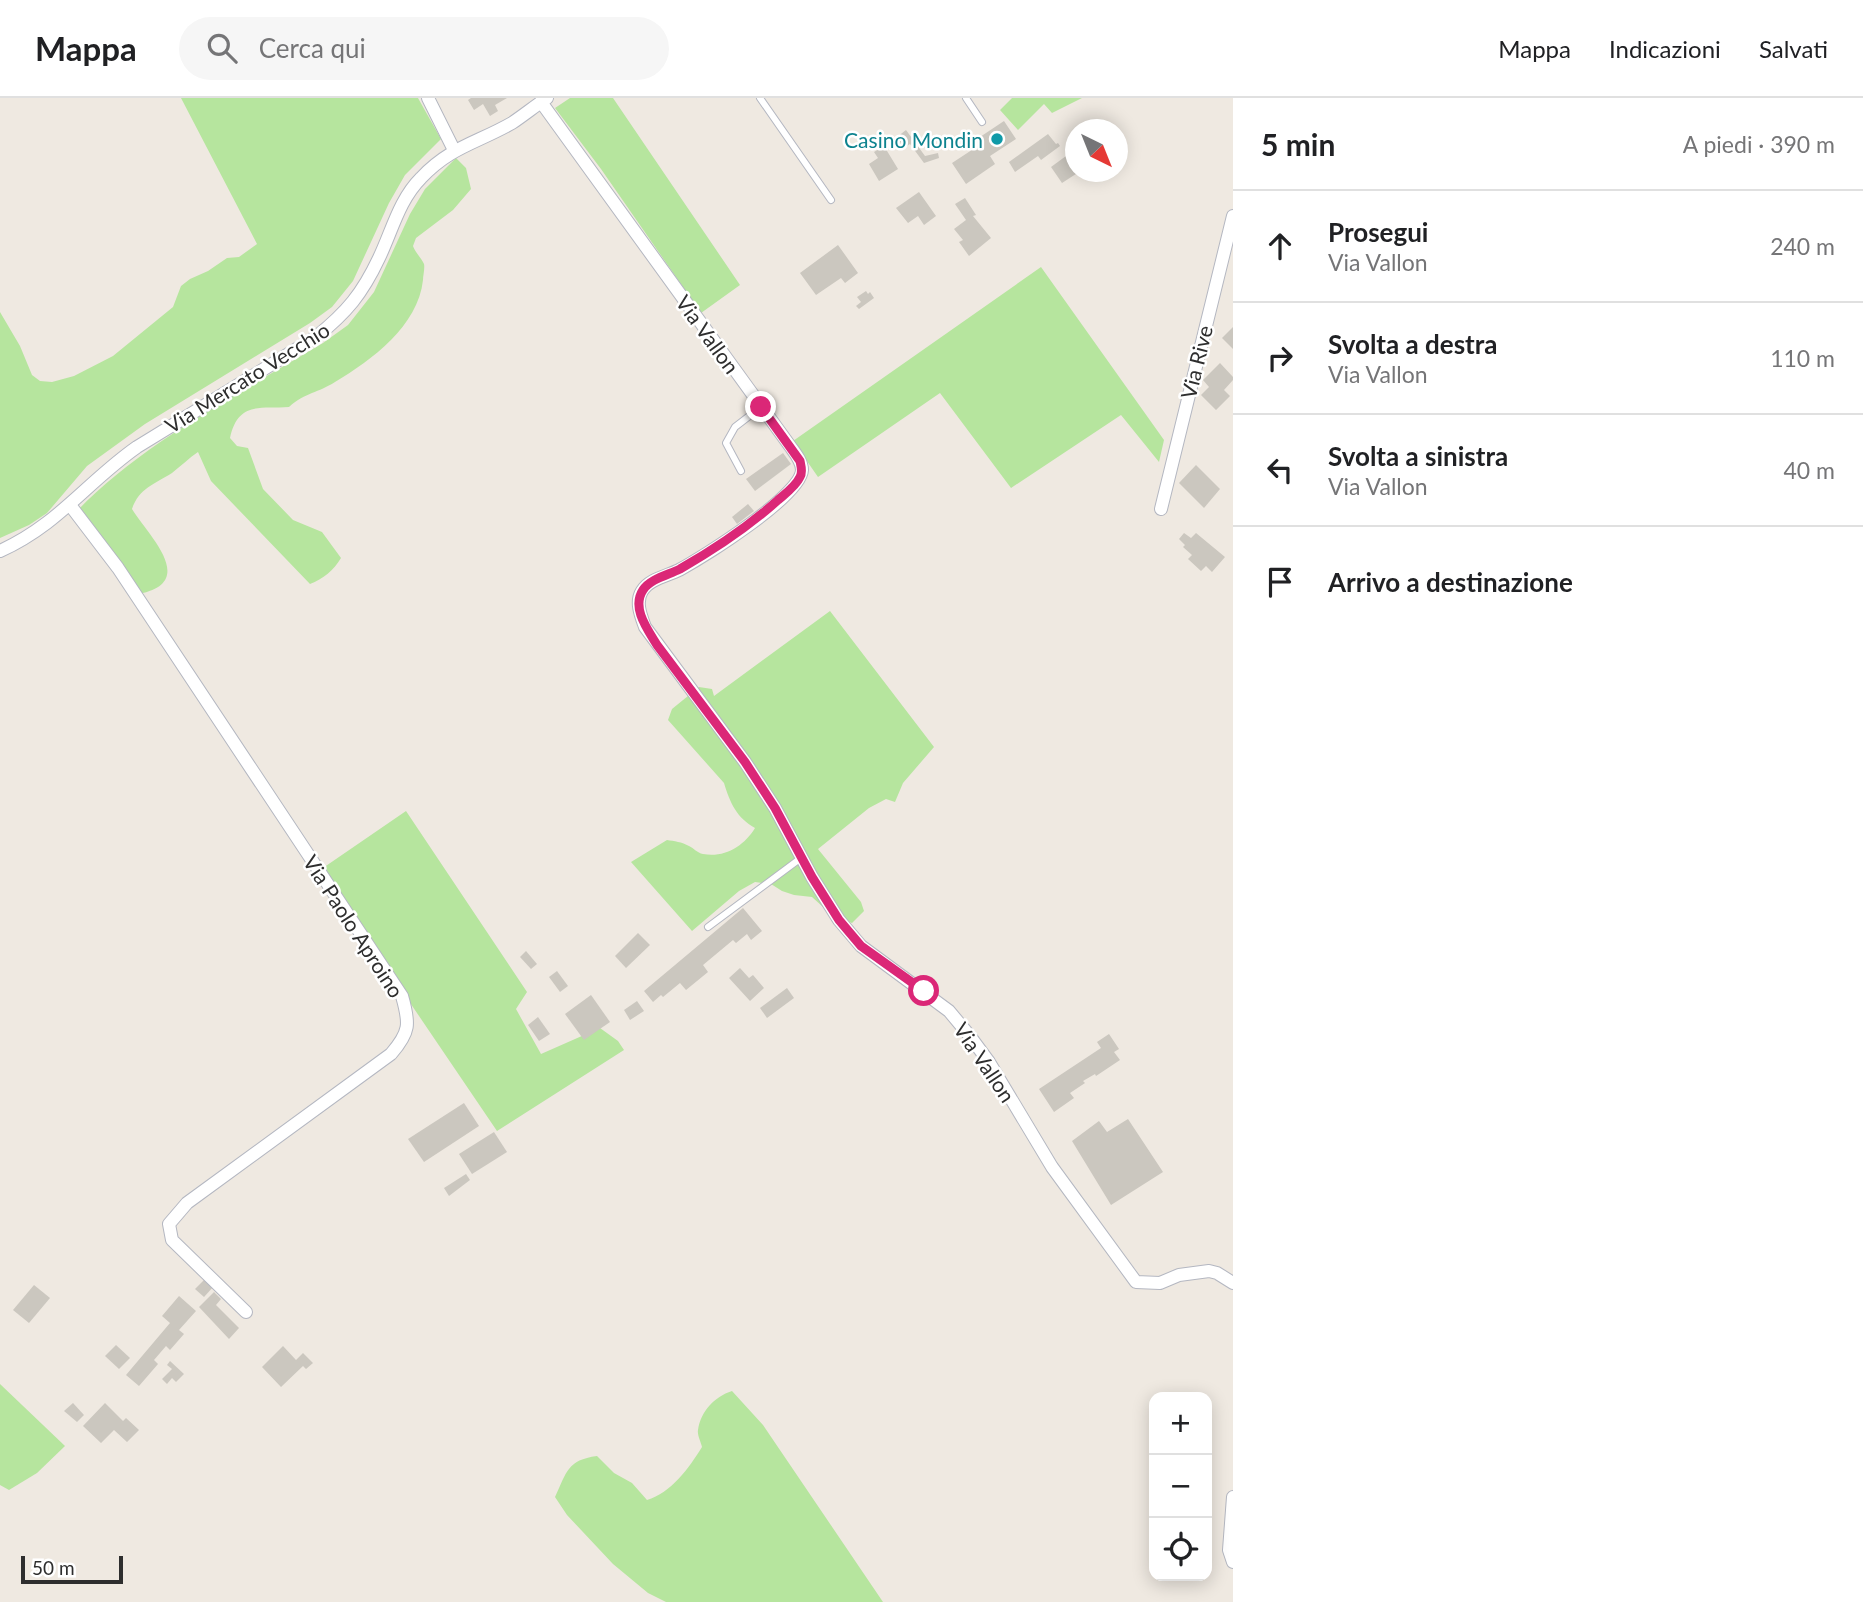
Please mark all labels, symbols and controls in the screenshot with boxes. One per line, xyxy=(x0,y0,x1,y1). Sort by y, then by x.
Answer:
search box xyxy=(179,17,669,80)
text: Mappa xyxy=(35,28,137,68)
icon: search xyxy=(203,29,241,67)
text: Cerca qui xyxy=(259,32,366,64)
text: Mappa xyxy=(1498,34,1571,63)
text: Indicazioni xyxy=(1609,34,1721,63)
text: Salvati xyxy=(1759,34,1828,63)
north arrow xyxy=(1065,119,1128,182)
text: 5 min xyxy=(1261,126,1335,162)
place label: Casino Mondin xyxy=(844,127,983,152)
text: A piedi · 390 m xyxy=(1683,130,1835,158)
marker: Casino Mondin xyxy=(989,131,1005,147)
text: Prosegui xyxy=(1328,216,1428,248)
icon: ahead xyxy=(1261,227,1299,265)
text: 240 m xyxy=(1770,232,1835,260)
text: Via Vallon xyxy=(1328,248,1428,276)
street label: Via Vallon xyxy=(671,290,745,378)
street label: Via Mercato Vecchio xyxy=(160,316,334,438)
street label: Via Rive xyxy=(1175,323,1217,401)
text: Svolta a destra xyxy=(1328,328,1498,360)
icon: right xyxy=(1261,339,1299,377)
text: 110 m xyxy=(1770,344,1835,372)
text: Via Vallon xyxy=(1328,360,1428,388)
route end xyxy=(745,391,776,422)
text: Svolta a sinistra xyxy=(1328,440,1508,472)
icon: left xyxy=(1261,451,1299,489)
text: 40 m xyxy=(1784,456,1835,484)
text: Via Vallon xyxy=(1328,472,1428,500)
icon: arrive xyxy=(1261,563,1299,601)
text: Arrivo a destinazione xyxy=(1328,566,1573,598)
street label: Via Paolo Aproino xyxy=(299,850,409,1002)
route start xyxy=(908,975,939,1006)
street label: Via Vallon xyxy=(949,1017,1021,1107)
map controls xyxy=(1149,1392,1212,1581)
button: + xyxy=(1149,1392,1212,1455)
button: − xyxy=(1149,1455,1212,1518)
button: locate xyxy=(1149,1518,1212,1581)
scale bar xyxy=(21,1553,122,1585)
text: 50 m xyxy=(32,1556,75,1579)

